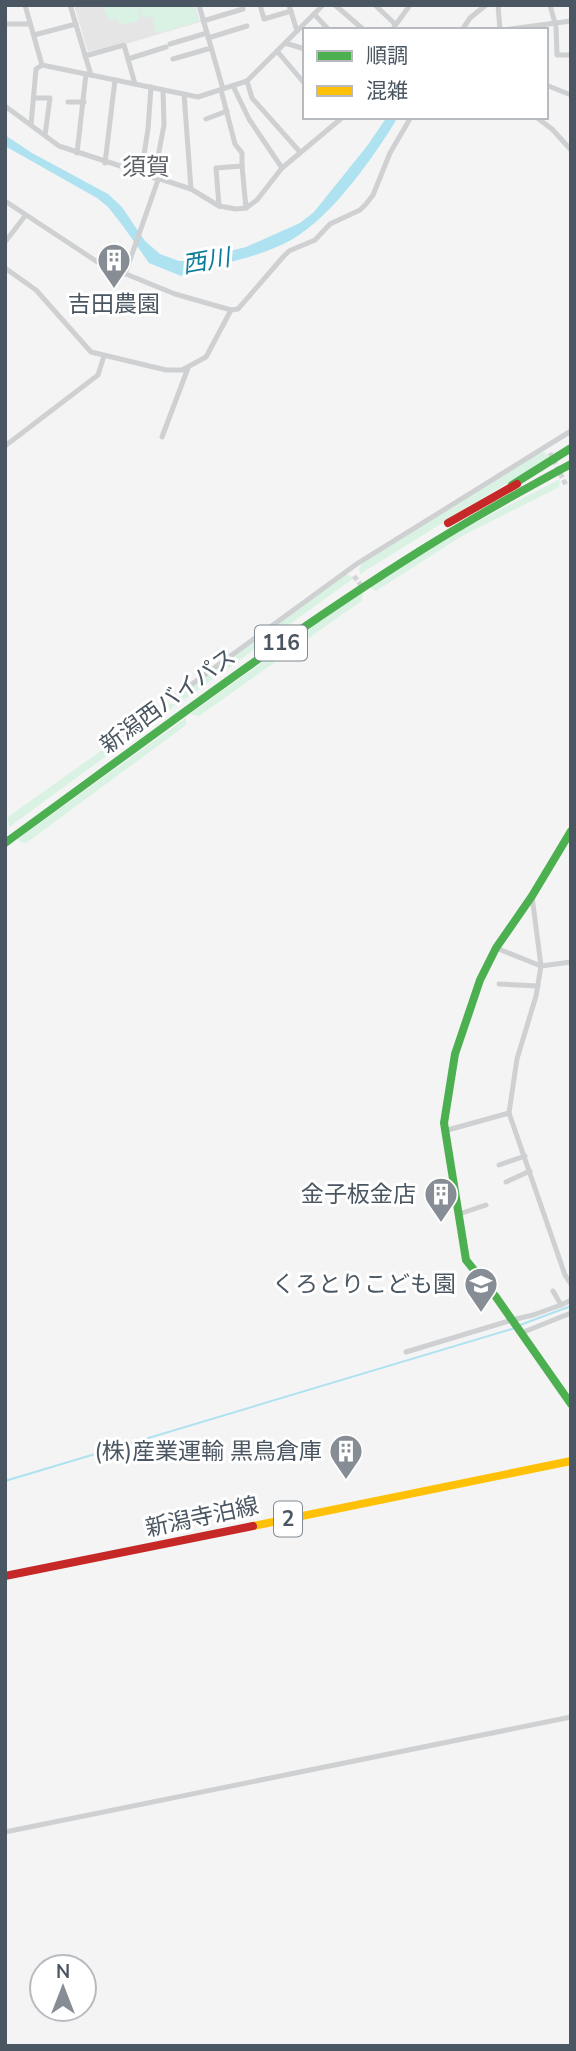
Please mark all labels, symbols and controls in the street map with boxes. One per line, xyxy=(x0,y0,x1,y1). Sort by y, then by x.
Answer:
legend xyxy=(303,28,548,119)
text: 順調 xyxy=(366,42,408,70)
text: 混雑 xyxy=(366,77,408,105)
district label: 須賀 xyxy=(122,151,170,183)
building icon: 吉田農園 xyxy=(95,241,133,290)
water label: 西川 xyxy=(180,241,235,281)
place label: 吉田農園 xyxy=(68,289,160,320)
road number: 116 xyxy=(255,626,307,660)
street label: 新潟西バイパス xyxy=(94,641,242,761)
building icon: 金子板金店 xyxy=(422,1175,460,1224)
place label: 金子板金店 xyxy=(301,1179,416,1210)
school or university icon: くろとりこども園 xyxy=(462,1265,500,1314)
place label: くろとりこども園 xyxy=(272,1269,456,1300)
building icon: (株)産業運輸 黒鳥倉庫 xyxy=(327,1432,365,1481)
place label: (株)産業運輸 黒鳥倉庫 xyxy=(95,1436,322,1467)
street label: 新潟寺泊線 xyxy=(143,1490,261,1544)
road number: 2 xyxy=(274,1502,302,1536)
north arrow xyxy=(28,1953,98,2023)
text: N xyxy=(56,1959,70,1985)

